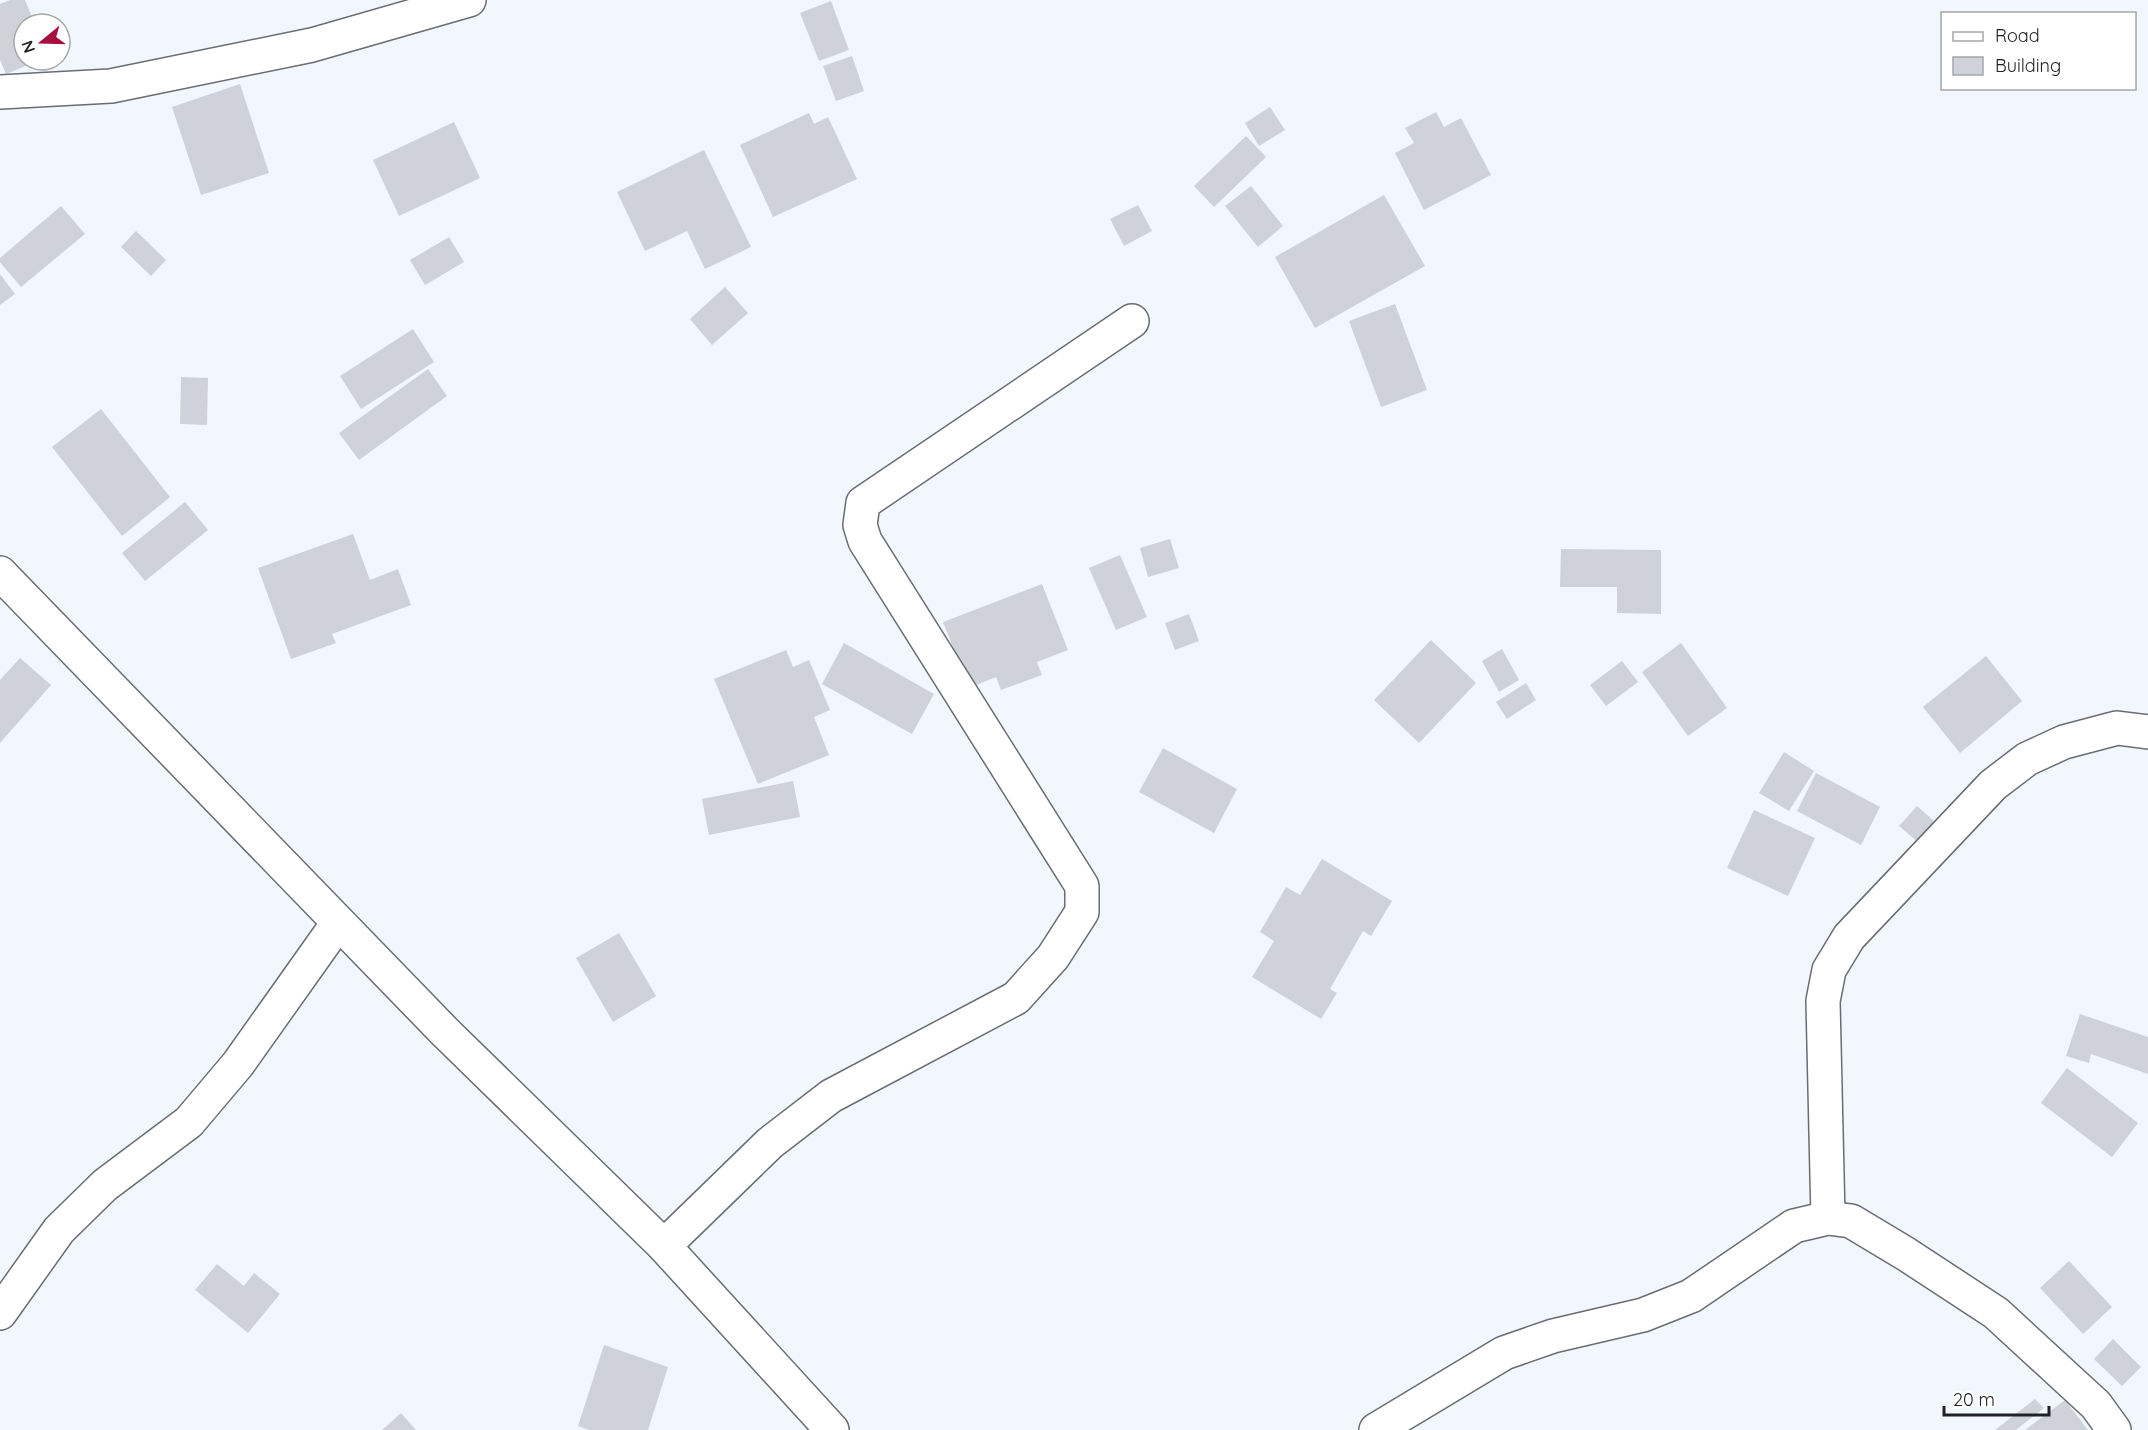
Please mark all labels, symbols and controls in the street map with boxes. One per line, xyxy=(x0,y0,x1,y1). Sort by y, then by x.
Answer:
north arrow xyxy=(12,12,72,72)
legend xyxy=(1941,12,2136,90)
text: Road xyxy=(1995,24,2040,47)
text: N xyxy=(16,38,39,56)
text: Building xyxy=(1995,54,2061,77)
scale bar xyxy=(1944,1379,2049,1417)
text: 20 m xyxy=(1953,1388,1995,1411)

